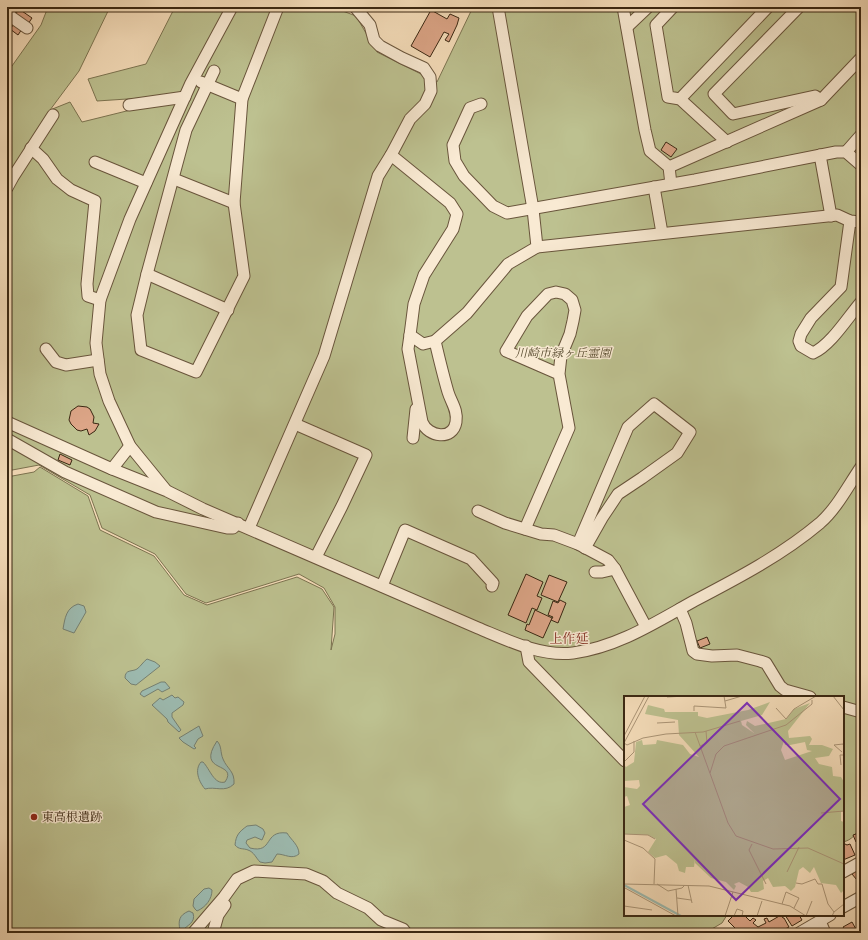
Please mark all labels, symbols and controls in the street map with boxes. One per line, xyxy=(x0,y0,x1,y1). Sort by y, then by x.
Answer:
park label: 川崎市緑ヶ丘霊園 xyxy=(515,345,613,360)
district label: 上作延 xyxy=(549,630,589,646)
inset map xyxy=(624,696,844,916)
place label: 東高根遺跡 xyxy=(42,809,102,824)
marker: 東高根遺跡 xyxy=(29,812,39,822)

